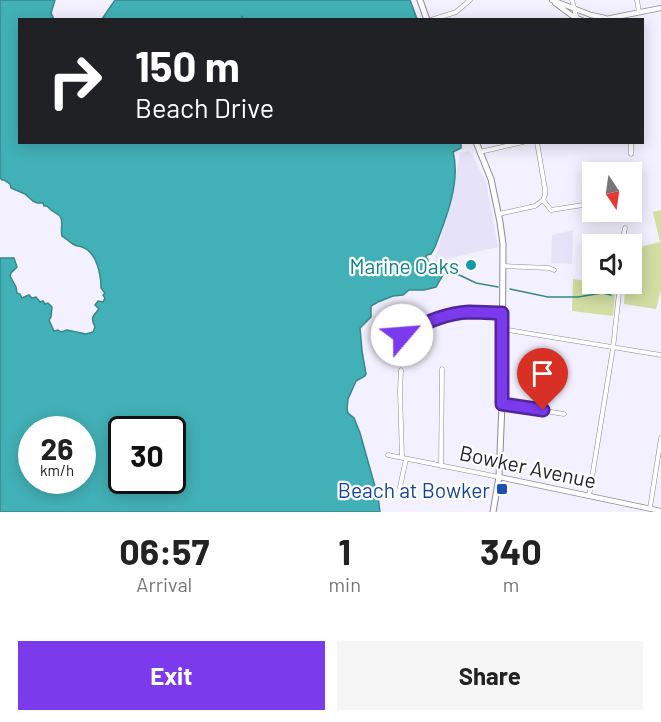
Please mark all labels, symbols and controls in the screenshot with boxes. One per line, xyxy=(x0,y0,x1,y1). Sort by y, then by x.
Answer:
text: 150 m xyxy=(135,40,240,90)
icon: right xyxy=(36,42,114,120)
text: Beach Drive xyxy=(135,91,274,123)
north arrow xyxy=(582,162,642,222)
map controls xyxy=(582,162,642,294)
button: sound xyxy=(582,234,642,294)
place label: Marine Oaks xyxy=(350,253,459,278)
marker: Marine Oaks xyxy=(464,258,478,272)
position arrow xyxy=(370,303,434,367)
pin xyxy=(517,348,568,410)
icon: arrive xyxy=(526,357,559,390)
speed limit sign: 30 xyxy=(108,416,186,494)
text: 26 xyxy=(41,430,73,466)
street label: Bowker Avenue xyxy=(457,439,599,493)
text: km/h xyxy=(40,461,74,479)
place label: Beach at Bowker xyxy=(338,477,490,502)
marker: Beach at Bowker xyxy=(495,482,509,496)
text: 06:57 xyxy=(119,529,209,572)
text: 1 xyxy=(338,529,351,572)
text: 340 xyxy=(480,529,542,572)
text: Arrival xyxy=(136,572,192,596)
text: min xyxy=(329,572,361,596)
text: m xyxy=(503,572,519,596)
button: Exit xyxy=(18,641,325,710)
button: Share xyxy=(337,641,643,710)

